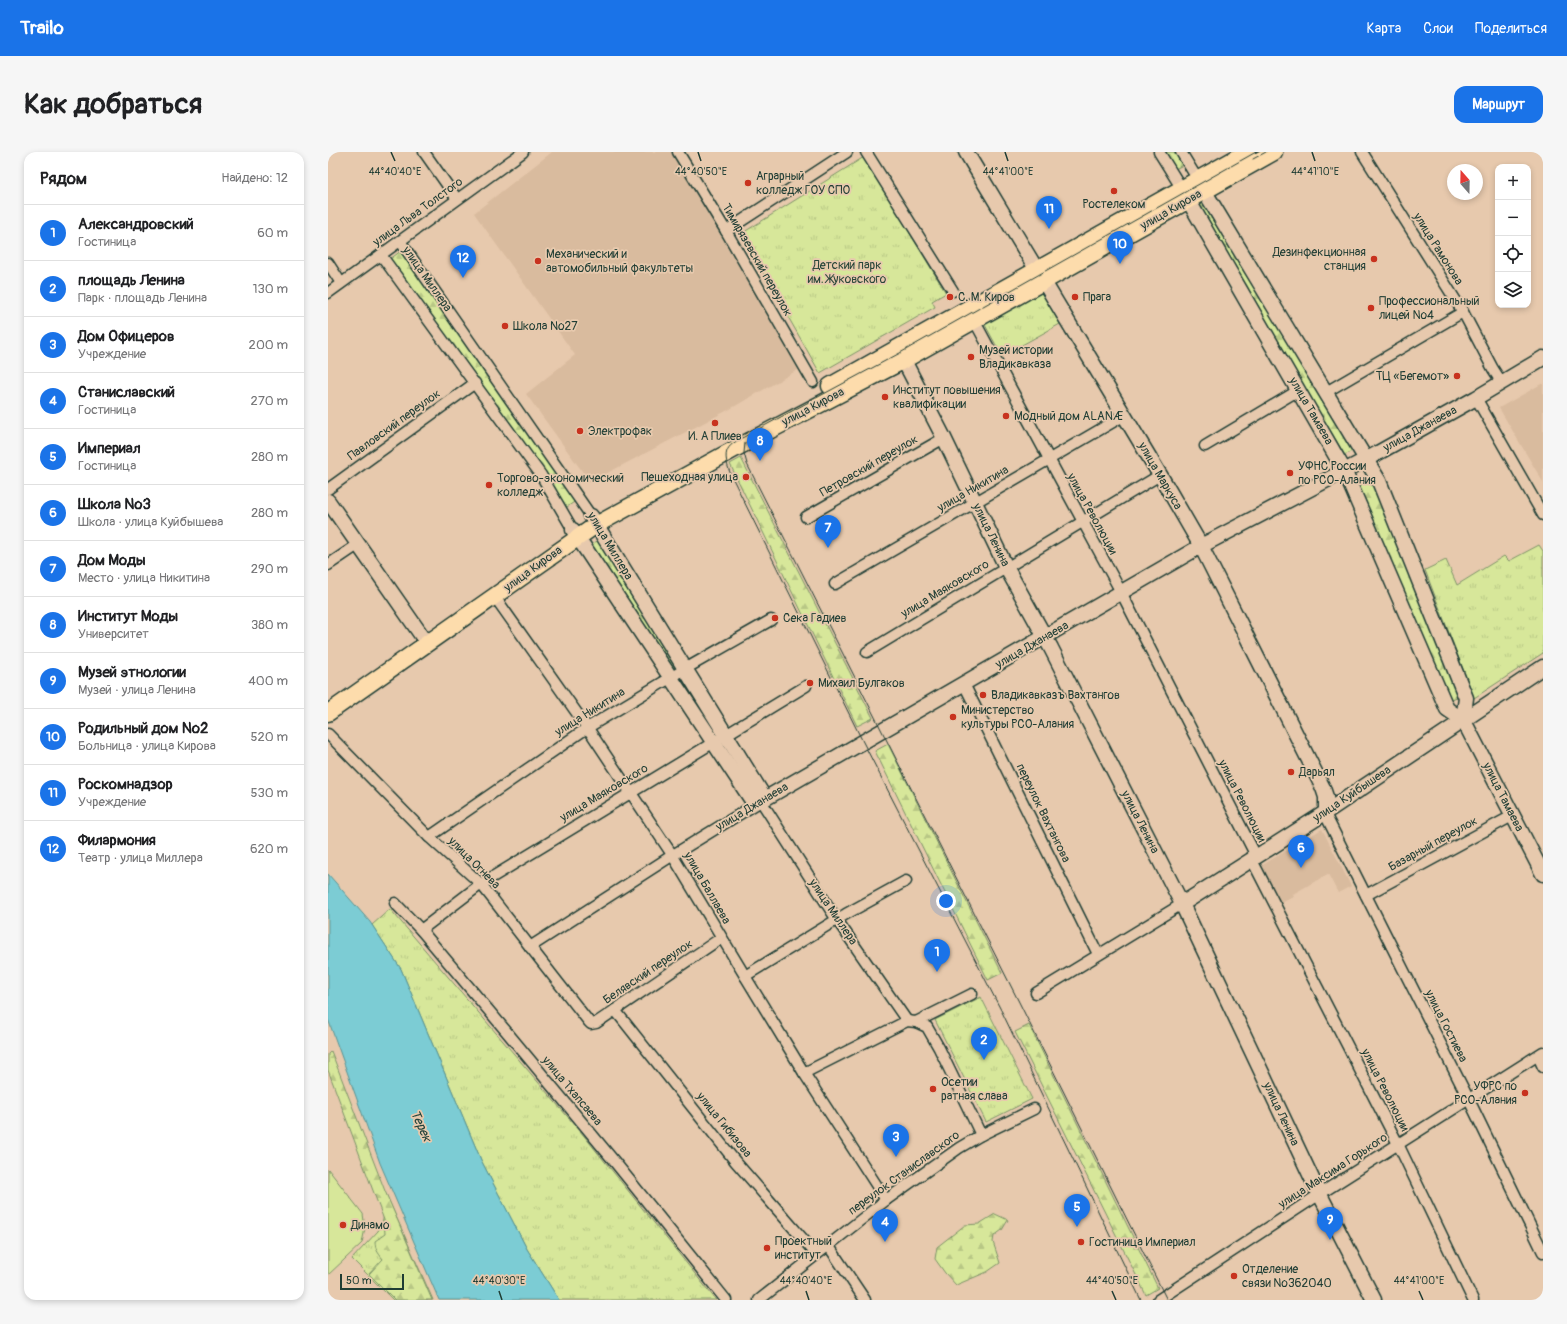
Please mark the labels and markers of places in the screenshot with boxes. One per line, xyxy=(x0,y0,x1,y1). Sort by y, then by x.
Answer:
place label: Аграрный колледж ГОУ СПО xyxy=(756,169,850,198)
marker: Аграрный колледж ГОУ СПО xyxy=(743,178,753,188)
marker: Ростелеком xyxy=(1109,186,1119,196)
pin: 11 xyxy=(1036,196,1062,229)
place label: Ростелеком xyxy=(1083,197,1146,212)
pin: 10 xyxy=(1107,231,1133,264)
pin: 12 xyxy=(450,245,476,278)
place label: Дезинфекционная станция xyxy=(1272,245,1366,274)
place label: Механический и автомобильный факультеты xyxy=(546,247,694,276)
marker: Дезинфекционная станция xyxy=(1369,254,1379,264)
marker: Механический и автомобильный факультеты xyxy=(533,256,543,266)
place label: С. М. Киров xyxy=(958,290,1015,305)
place label: Прага xyxy=(1083,290,1112,305)
marker: С. М. Киров xyxy=(945,292,955,302)
marker: Прага xyxy=(1070,292,1080,302)
place label: Профессиональный лицей №4 xyxy=(1379,294,1480,323)
marker: Профессиональный лицей №4 xyxy=(1366,303,1376,313)
place label: Школа №27 xyxy=(513,319,578,334)
marker: Школа №27 xyxy=(500,321,510,331)
place label: Музей истории Владикавказа xyxy=(979,343,1053,372)
marker: Музей истории Владикавказа xyxy=(966,352,976,362)
place label: ТЦ «Бегемот» xyxy=(1376,369,1449,384)
marker: ТЦ «Бегемот» xyxy=(1452,371,1462,381)
place label: Институт повышения квалификации xyxy=(893,383,1001,412)
marker: Институт повышения квалификации xyxy=(880,392,890,402)
place label: Модный дом ALANÆ xyxy=(1014,409,1123,424)
marker: Модный дом ALANÆ xyxy=(1001,411,1011,421)
marker: И. А Плиев xyxy=(710,418,720,428)
place label: Электрофак xyxy=(588,424,652,439)
marker: Электрофак xyxy=(575,426,585,436)
pin: 8 xyxy=(747,428,773,461)
place label: И. А Плиев xyxy=(688,429,742,444)
place label: УФНС России по РСО-Алания xyxy=(1298,459,1376,488)
marker: УФНС России по РСО-Алания xyxy=(1285,468,1295,478)
place label: Пешеходная улица xyxy=(641,470,738,485)
place label: Торгово-экономический колледж xyxy=(497,471,624,500)
marker: Пешеходная улица xyxy=(741,472,751,482)
marker: Торгово-экономический колледж xyxy=(484,480,494,490)
pin: 7 xyxy=(815,515,841,548)
place label: Сека Гадиев xyxy=(783,611,846,626)
marker: Сека Гадиев xyxy=(770,613,780,623)
place label: Михаил Булгаков xyxy=(818,676,905,691)
marker: Михаил Булгаков xyxy=(805,678,815,688)
place label: Владикавказъ Вахтангов xyxy=(991,688,1120,703)
marker: Владикавказъ Вахтангов xyxy=(978,690,988,700)
place label: Министерство культуры РСО-Алания xyxy=(961,703,1074,732)
marker: Министерство культуры РСО-Алания xyxy=(948,712,958,722)
place label: Дарьял xyxy=(1298,765,1335,780)
marker: Дарьял xyxy=(1286,767,1296,777)
pin: 6 xyxy=(1288,835,1314,868)
pin: 1 xyxy=(924,939,950,972)
pin: 2 xyxy=(971,1027,997,1060)
place label: Осетии ратная слава xyxy=(941,1075,1008,1104)
place label: УФРС по РСО-Алания xyxy=(1454,1079,1518,1108)
marker: Осетии ратная слава xyxy=(928,1084,938,1094)
marker: УФРС по РСО-Алания xyxy=(1520,1088,1530,1098)
pin: 3 xyxy=(883,1124,909,1157)
pin: 5 xyxy=(1064,1194,1090,1227)
pin: 9 xyxy=(1317,1207,1343,1240)
pin: 4 xyxy=(872,1209,898,1242)
place label: Динамо xyxy=(350,1218,390,1233)
marker: Динамо xyxy=(338,1220,348,1230)
place label: Проектный институт xyxy=(775,1234,832,1263)
place label: Гостиница Империал xyxy=(1089,1235,1195,1250)
marker: Гостиница Империал xyxy=(1076,1237,1086,1247)
marker: Проектный институт xyxy=(762,1243,772,1253)
place label: Отделение связи №362040 xyxy=(1242,1262,1332,1291)
marker: Отделение связи №362040 xyxy=(1229,1271,1239,1281)

